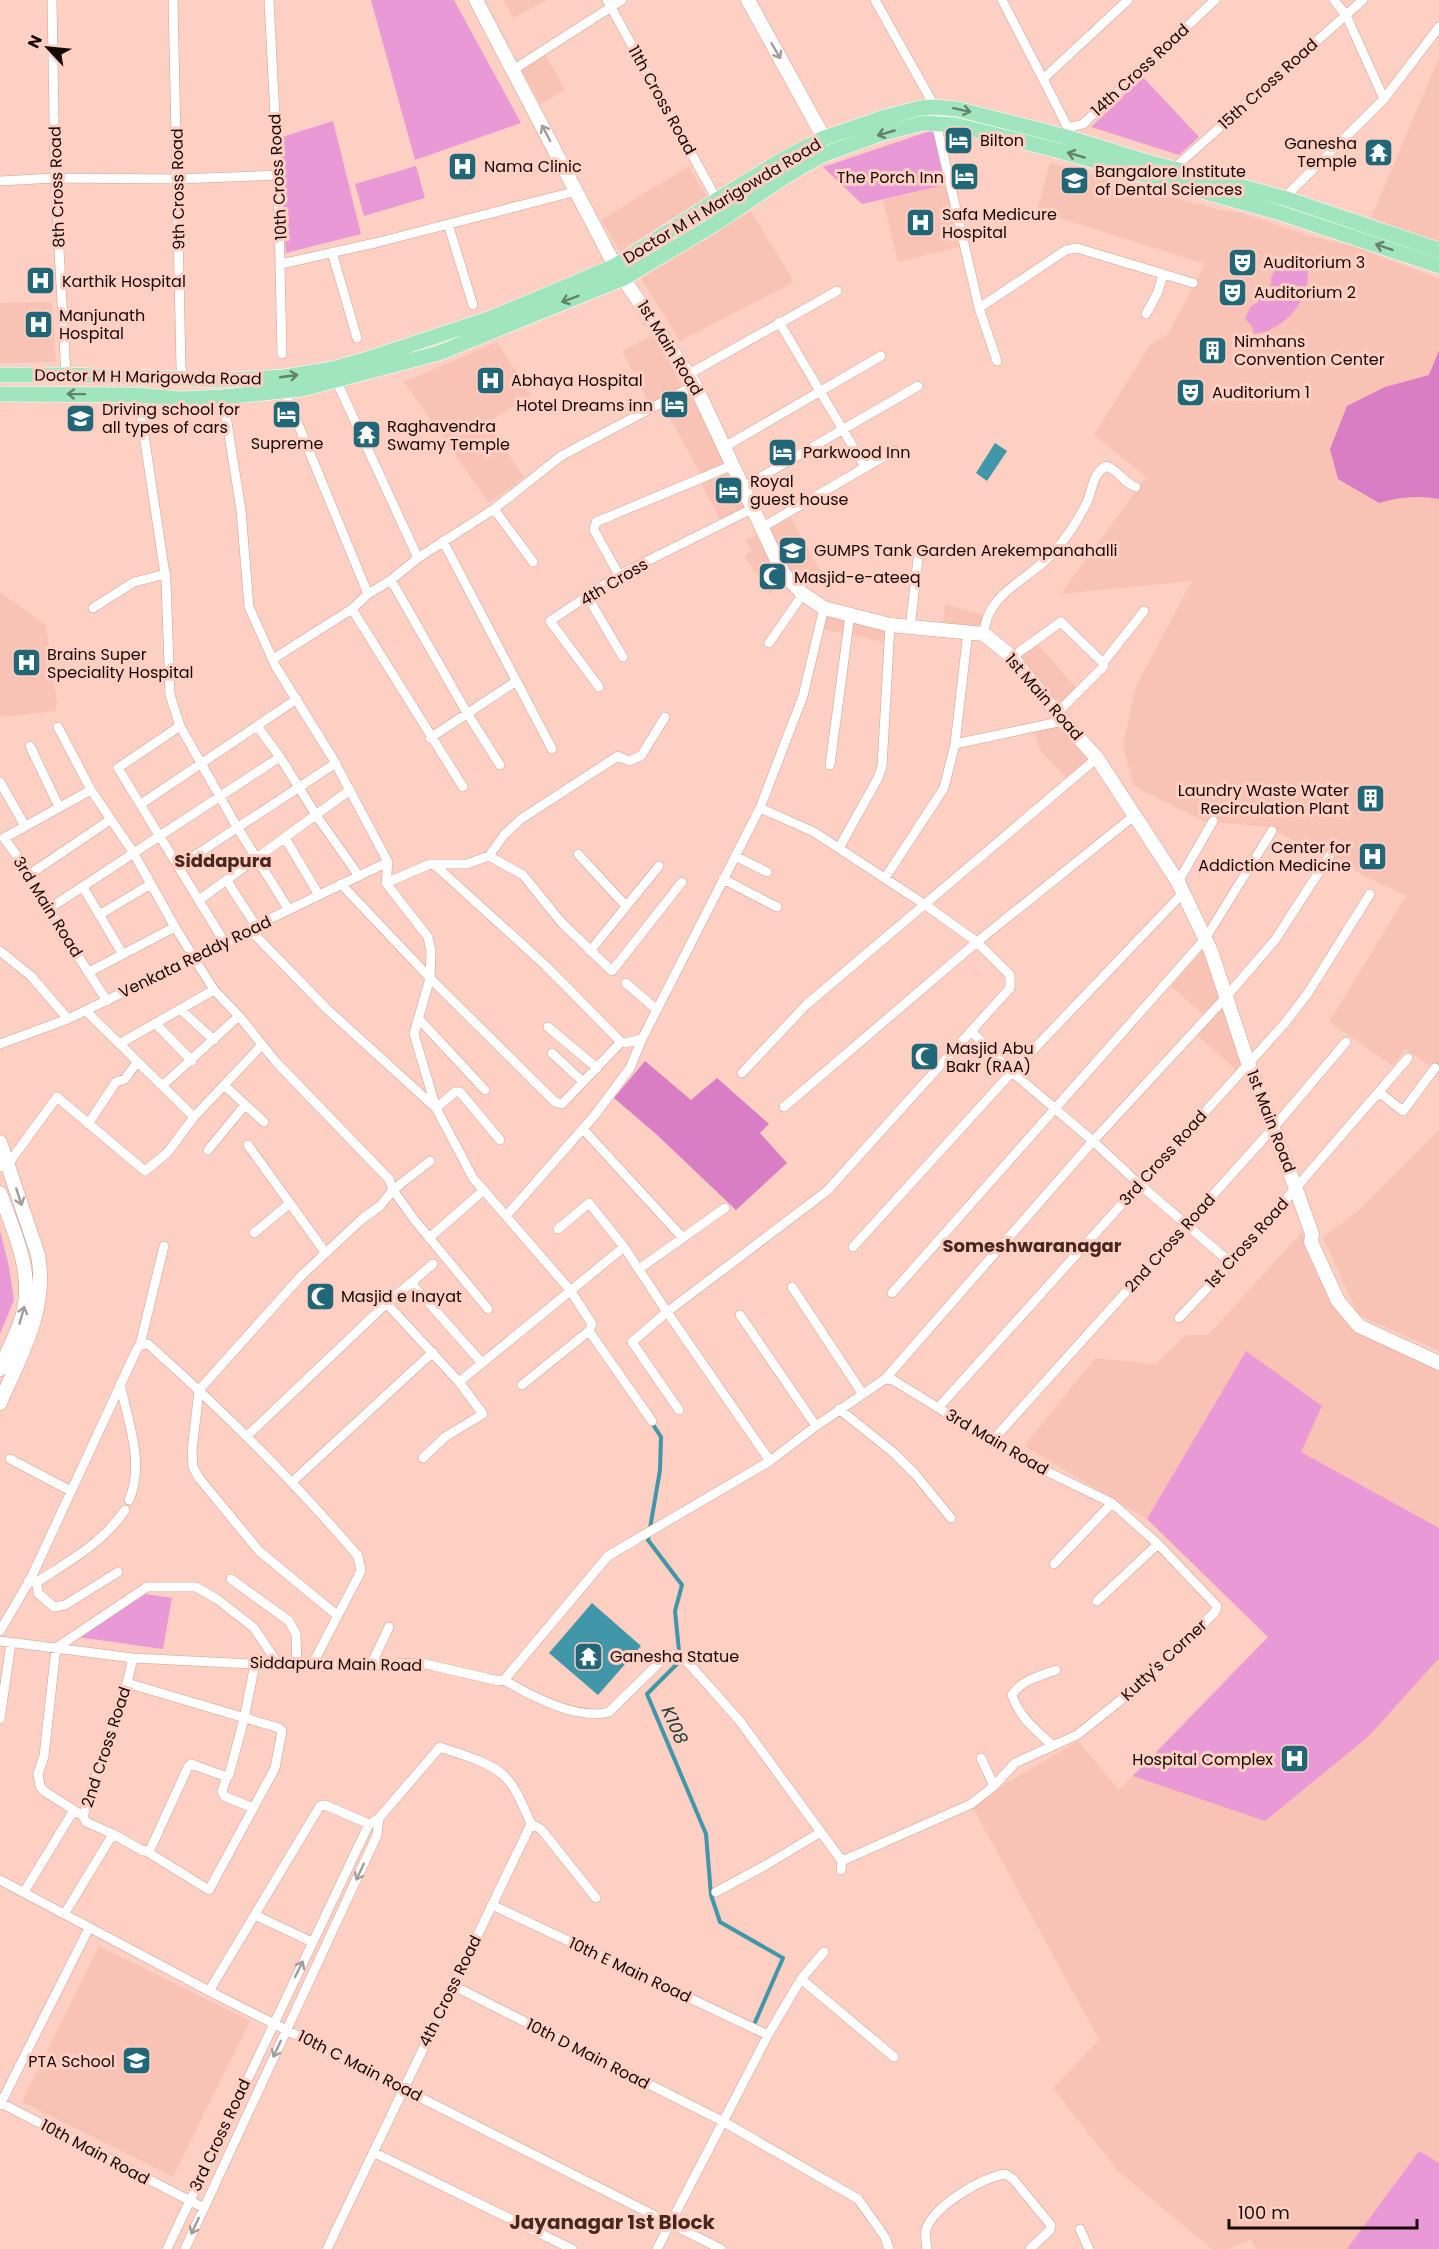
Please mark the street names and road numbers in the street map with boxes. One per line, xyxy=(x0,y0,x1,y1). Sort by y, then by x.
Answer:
street label: 14th Cross Road xyxy=(1086,18,1194,122)
street label: 15th Cross Road xyxy=(1213,33,1323,135)
street label: 11th Cross Road xyxy=(622,41,702,159)
street label: 10th Cross Road xyxy=(263,113,293,241)
street label: 8th Cross Road xyxy=(43,126,71,248)
street label: 9th Cross Road xyxy=(165,128,191,250)
street label: Doctor M H Marigowda Road xyxy=(619,133,825,269)
street label: 1st Main Road xyxy=(632,296,708,400)
street label: Doctor M H Marigowda Road xyxy=(34,364,262,390)
street label: 4th Cross xyxy=(576,553,652,611)
street label: 1st Main Road xyxy=(1000,649,1088,745)
street label: 3rd Main Road xyxy=(8,852,88,962)
street label: Venkata Reddy Road xyxy=(115,910,275,1004)
street label: 1st Main Road xyxy=(1241,1066,1301,1176)
street label: 3rd Cross Road xyxy=(1114,1105,1212,1211)
street label: 2nd Cross Road xyxy=(1119,1189,1221,1297)
street label: 1st Cross Road xyxy=(1200,1193,1294,1293)
street label: 3rd Main Road xyxy=(941,1403,1053,1481)
street label: Kutty's Corner xyxy=(1116,1614,1212,1706)
street label: Siddapura Main Road xyxy=(250,1651,422,1677)
street label: 2nd Cross Road xyxy=(76,1684,136,1810)
street label: 4th Cross Road xyxy=(413,1931,487,2051)
street label: 10th E Main Road xyxy=(565,1932,695,2008)
street label: 10th D Main Road xyxy=(522,2013,654,2095)
street label: 10th C Main Road xyxy=(294,2025,426,2107)
street label: 3rd Cross Road xyxy=(184,2075,256,2195)
street label: 10th Main Road xyxy=(37,2114,153,2190)

